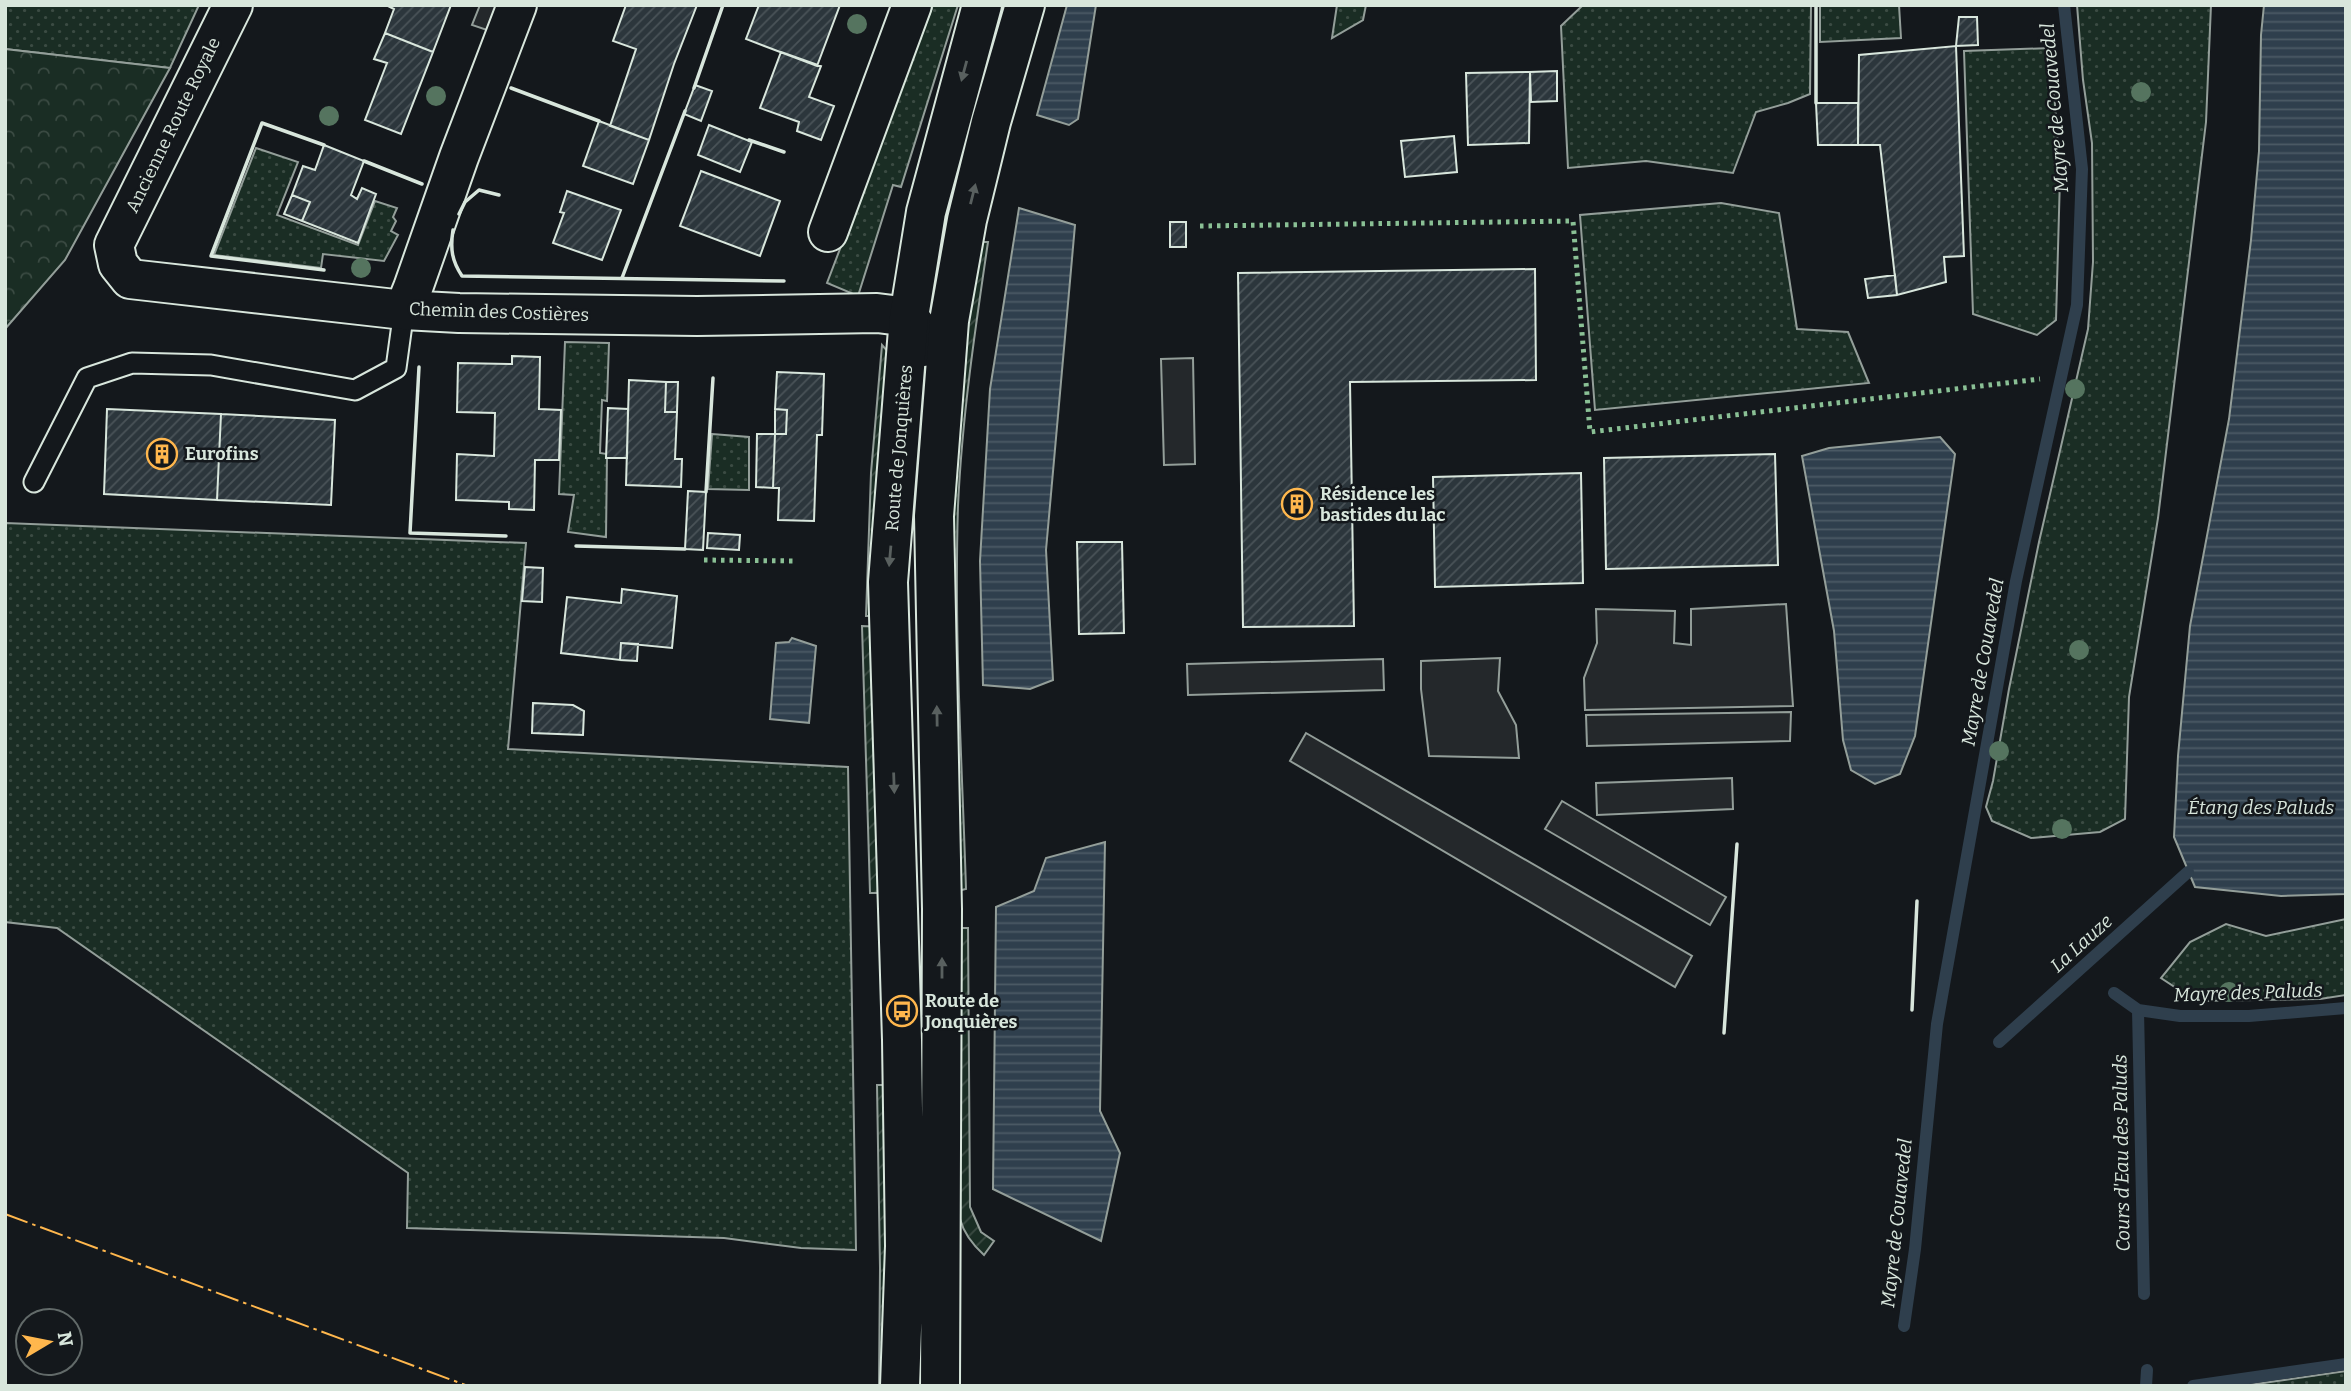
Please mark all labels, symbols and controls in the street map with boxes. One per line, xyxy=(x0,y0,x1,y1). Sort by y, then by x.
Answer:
water label: Mayre de Couavedel xyxy=(2036,22,2073,194)
street label: Ancienne Route Royale xyxy=(121,34,225,216)
one-way arrow xyxy=(958,60,969,82)
one-way arrow xyxy=(968,183,979,205)
street label: Chemin des Costières xyxy=(409,298,589,326)
street label: Route de Jonquières xyxy=(881,364,917,532)
building icon: Eurofins xyxy=(145,437,179,471)
place label: Eurofins xyxy=(185,443,259,465)
place label: Résidence les bastides du lac xyxy=(1320,483,1446,526)
building icon: Résidence les bastides du lac xyxy=(1280,487,1314,521)
one-way arrow xyxy=(884,545,895,567)
water label: Mayre de Couavedel xyxy=(1956,577,2009,748)
one-way arrow xyxy=(932,705,943,727)
one-way arrow xyxy=(888,773,899,795)
water label: Étang des Paluds xyxy=(2188,796,2334,819)
water label: La Lauze xyxy=(2046,909,2117,977)
one-way arrow xyxy=(936,957,948,979)
water label: Mayre des Paluds xyxy=(2173,978,2323,1007)
place label: Route de Jonquières xyxy=(924,990,1018,1033)
bus stop icon: Route de Jonquières xyxy=(885,994,919,1028)
water label: Cours d'Eau des Paluds xyxy=(2108,1054,2135,1252)
water label: Mayre de Couavedel xyxy=(1876,1137,1917,1309)
north arrow xyxy=(14,1307,84,1377)
text: N xyxy=(53,1330,78,1349)

